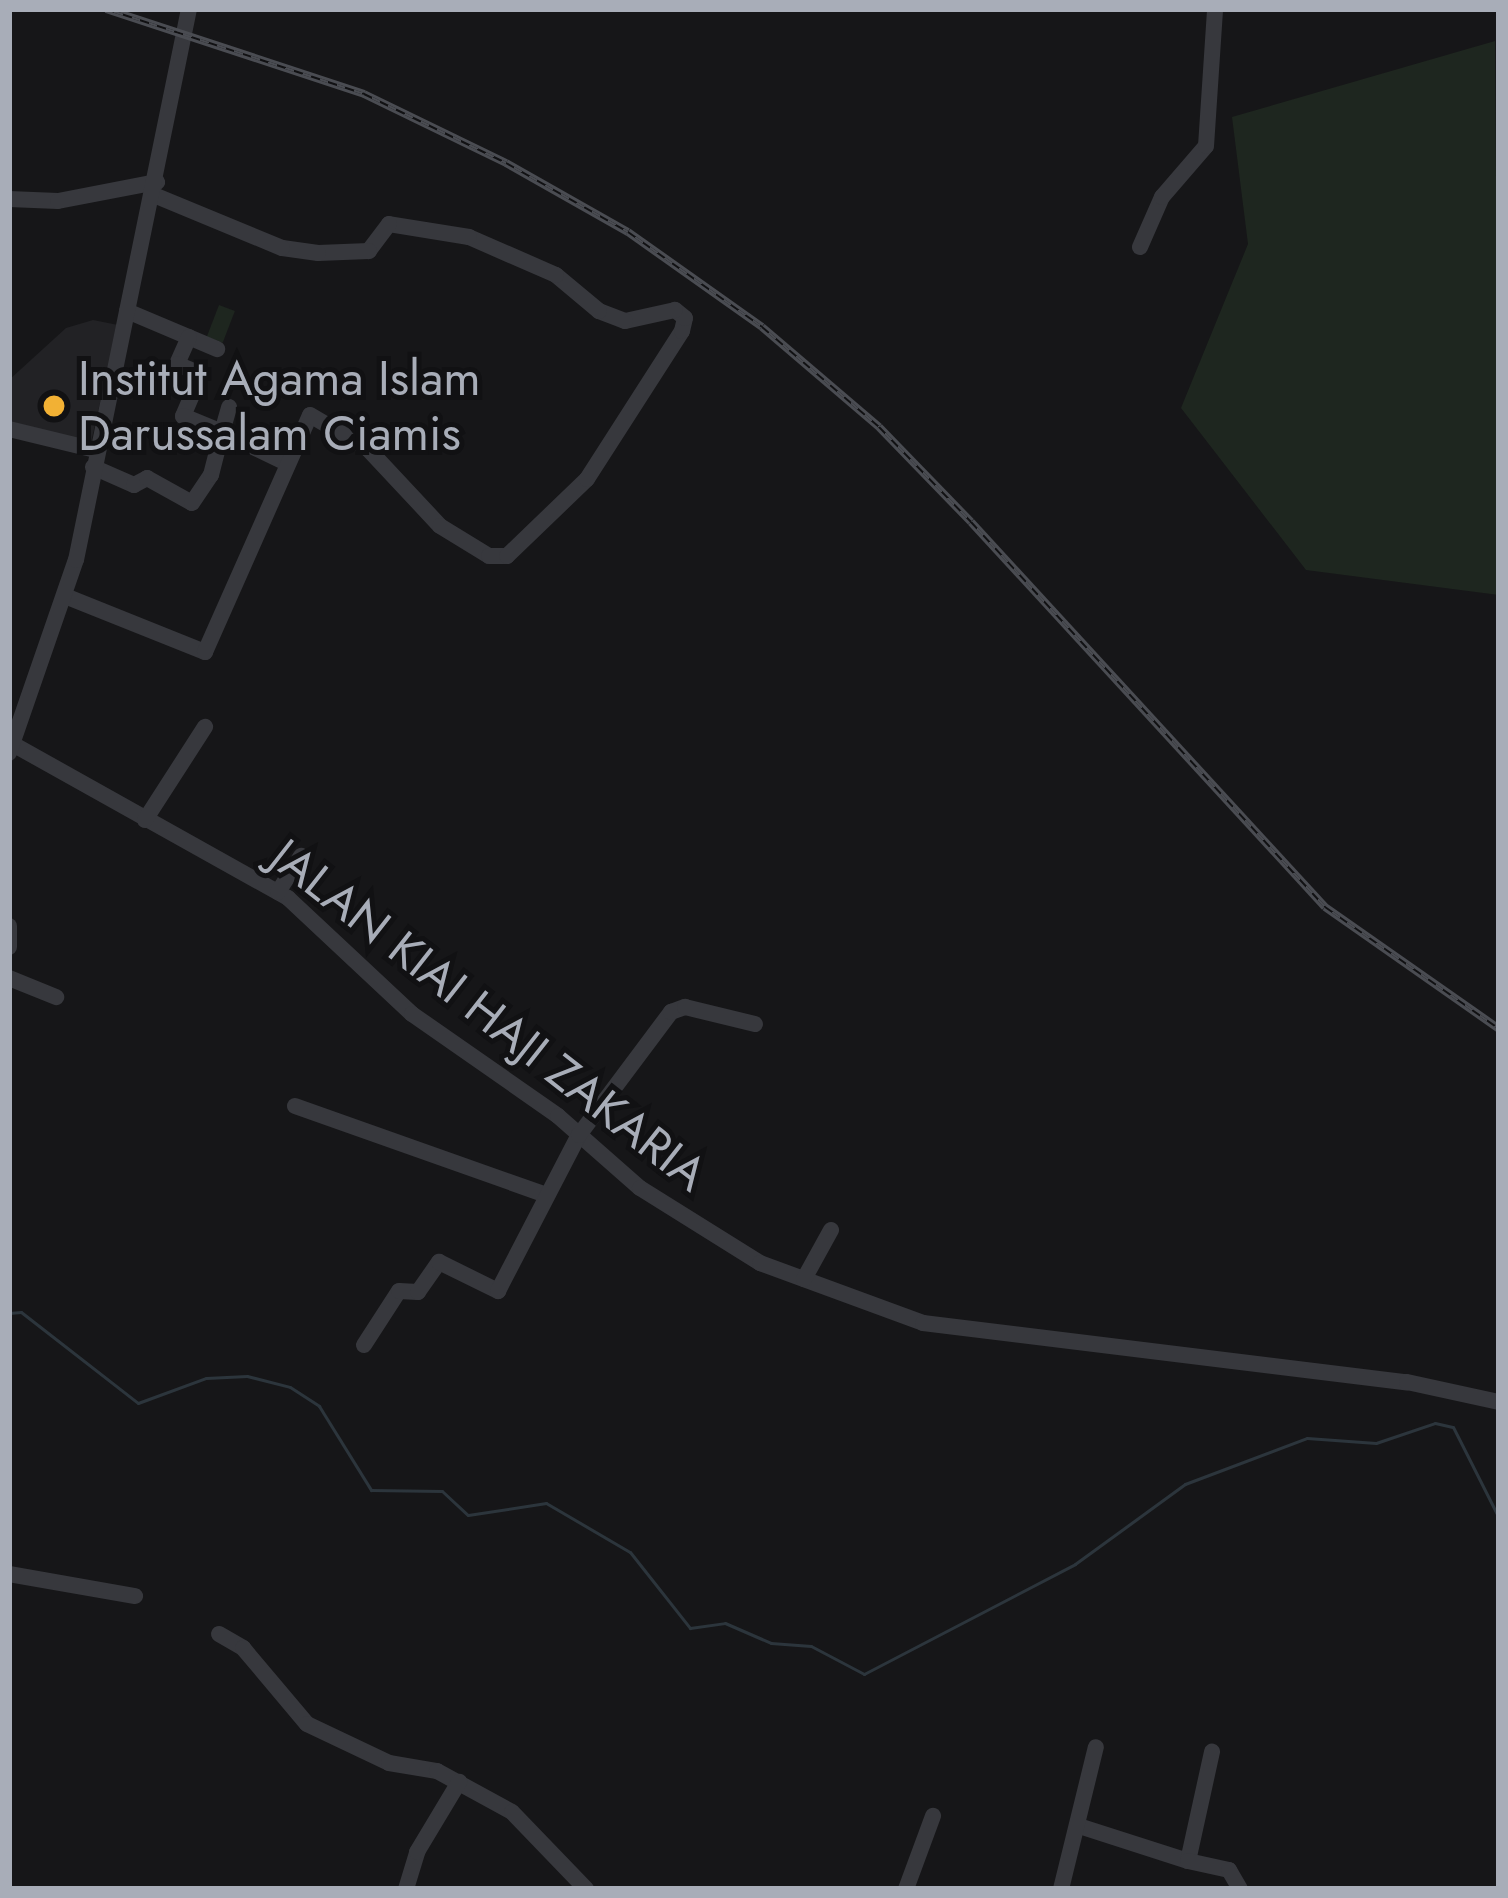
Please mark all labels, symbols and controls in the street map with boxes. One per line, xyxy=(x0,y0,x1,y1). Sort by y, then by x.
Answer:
place label: Institut Agama Islam Darussalam Ciamis xyxy=(78,349,481,462)
marker: Institut Agama Islam Darussalam Ciamis xyxy=(41,393,67,419)
street label: JALAN KIAI HAJI ZAKARIA xyxy=(260,827,718,1203)

